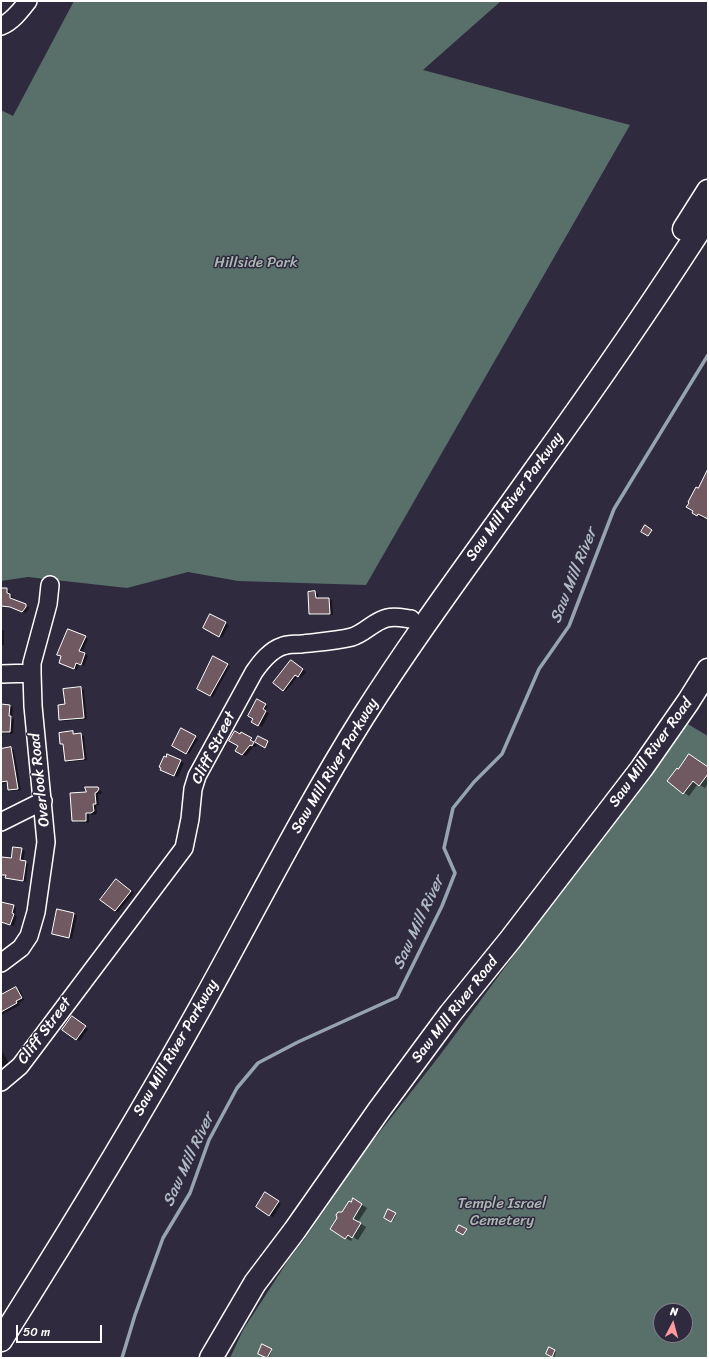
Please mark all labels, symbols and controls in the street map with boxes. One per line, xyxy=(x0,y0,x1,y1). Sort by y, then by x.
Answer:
park label: Hillside Park xyxy=(214,254,298,272)
street label: Saw Mill River Parkway xyxy=(462,429,568,565)
water label: Saw Mill River xyxy=(546,526,602,626)
street label: Saw Mill River Parkway xyxy=(288,695,382,837)
street label: Saw Mill River Road xyxy=(605,695,697,811)
street label: Cliff Street xyxy=(188,709,240,787)
street label: Overlook Road xyxy=(26,732,54,828)
water label: Saw Mill River xyxy=(389,873,449,973)
street label: Saw Mill River Road xyxy=(408,953,502,1067)
street label: Saw Mill River Parkway xyxy=(130,977,222,1119)
street label: Cliff Street xyxy=(14,994,76,1068)
water label: Saw Mill River xyxy=(159,1110,219,1210)
park label: Temple Israel Cemetery xyxy=(458,1195,546,1230)
text: N xyxy=(669,1302,679,1321)
north arrow xyxy=(653,1303,693,1343)
scale bar xyxy=(18,1317,104,1343)
text: 50 m xyxy=(23,1321,50,1343)

